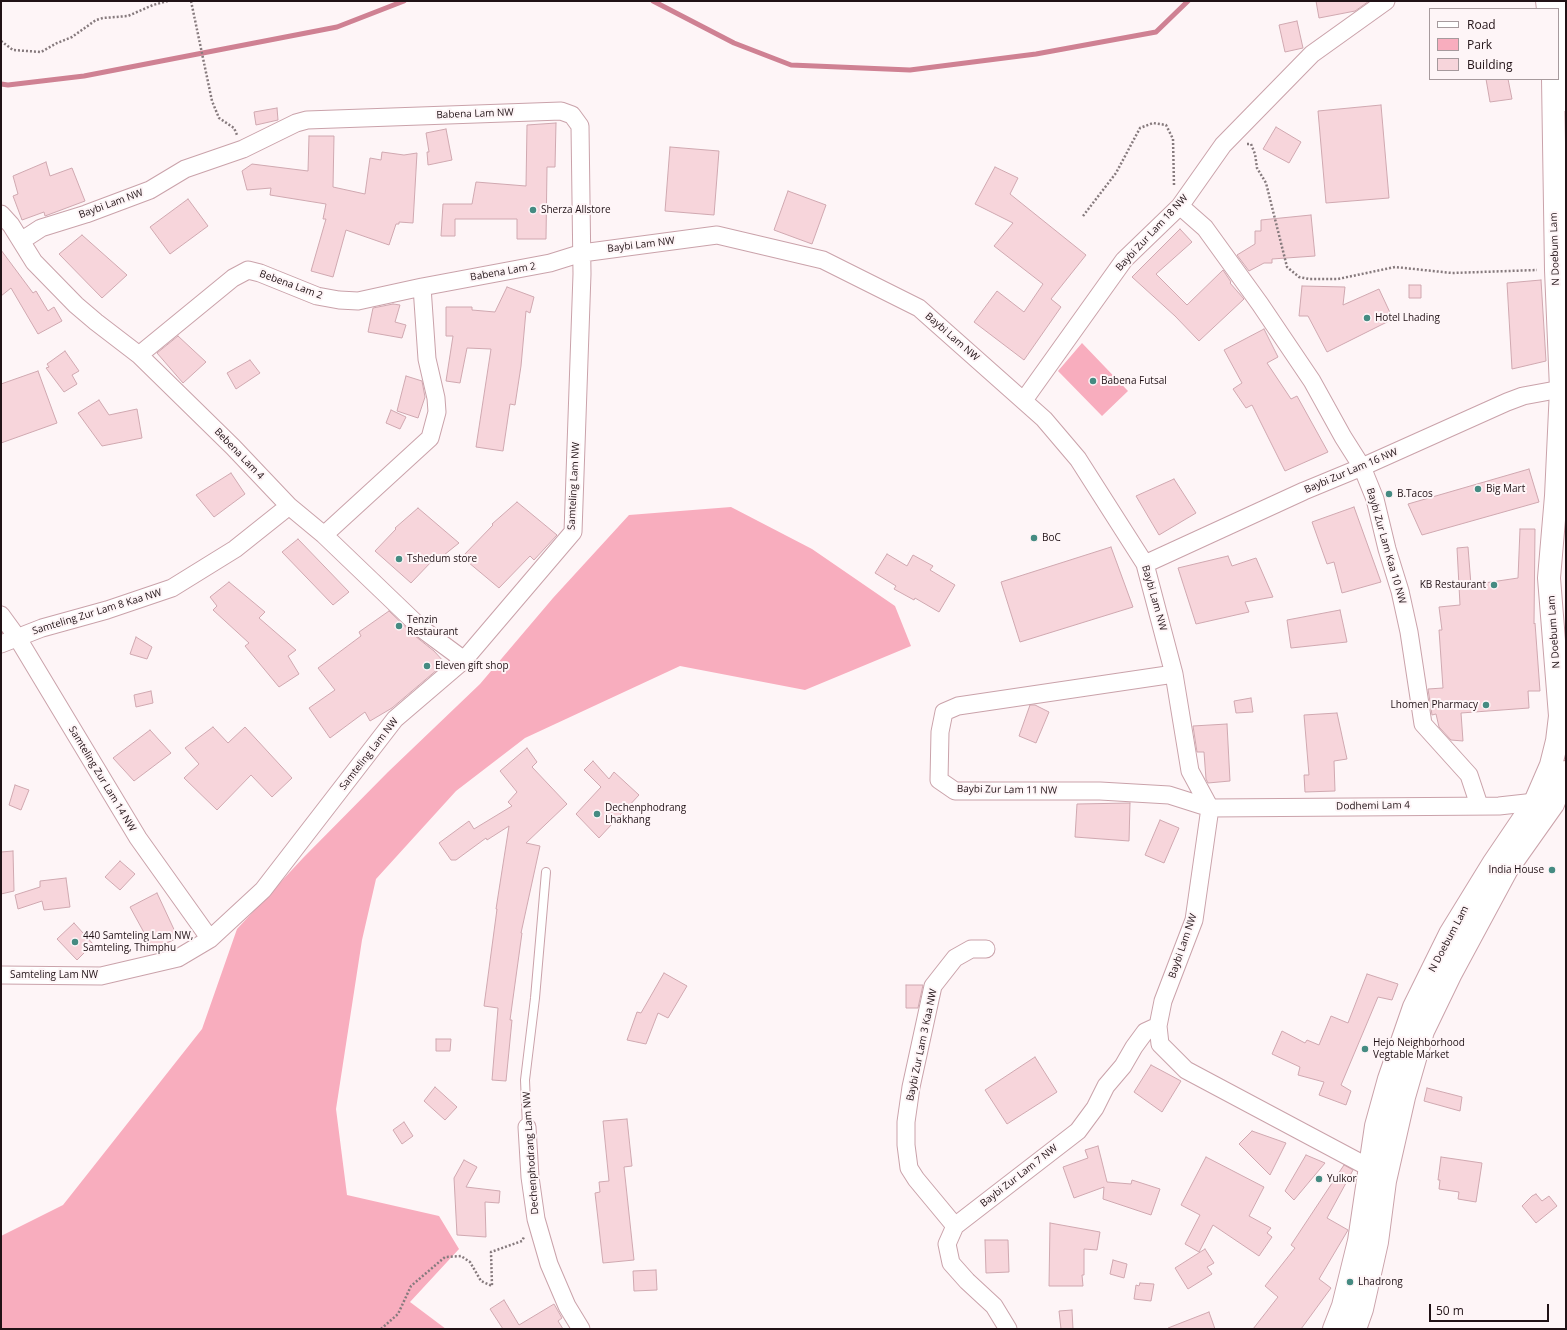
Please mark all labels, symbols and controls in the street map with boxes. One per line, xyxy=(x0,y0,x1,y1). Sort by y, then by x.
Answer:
legend xyxy=(1429,8,1559,80)
text: Road xyxy=(1467,16,1496,33)
text: Park xyxy=(1467,36,1492,53)
text: Building xyxy=(1467,56,1512,73)
street label: Babena Lam NW xyxy=(436,107,514,121)
street label: Baybi Lam NW xyxy=(77,187,145,221)
street label: Baybi Zur Lam 18 NW xyxy=(1113,192,1191,274)
place label: Sherza Allstore xyxy=(541,204,611,216)
marker: Sherza Allstore xyxy=(528,205,538,215)
street label: N Doebum Lam xyxy=(1548,212,1562,286)
street label: Baybi Lam NW xyxy=(607,235,675,255)
street label: Babena Lam 2 xyxy=(469,260,537,284)
street label: Bebena Lam 2 xyxy=(258,268,324,302)
street label: Baybi Lam NW xyxy=(923,310,981,364)
place label: Hotel Lhading xyxy=(1375,312,1440,324)
marker: Hotel Lhading xyxy=(1362,313,1372,323)
place label: Babena Futsal xyxy=(1101,375,1167,387)
marker: Babena Futsal xyxy=(1088,376,1098,386)
street label: Bebena Lam 4 xyxy=(212,426,266,482)
street label: Samteling Lam NW xyxy=(566,442,582,530)
street label: Baybi Zur Lam 16 NW xyxy=(1303,446,1399,496)
place label: Big Mart xyxy=(1486,483,1525,495)
marker: Big Mart xyxy=(1473,484,1483,494)
street label: Baybi Zur Lam Kaa 10 NW xyxy=(1364,487,1408,605)
place label: B.Tacos xyxy=(1397,488,1433,500)
marker: B.Tacos xyxy=(1384,489,1394,499)
place label: BoC xyxy=(1042,532,1061,544)
marker: BoC xyxy=(1029,533,1039,543)
place label: Tshedum store xyxy=(407,553,477,565)
marker: Tshedum store xyxy=(394,554,404,564)
street label: Baybi Lam NW xyxy=(1139,564,1169,632)
place label: KB Restaurant xyxy=(1420,579,1486,591)
marker: KB Restaurant xyxy=(1489,580,1499,590)
street label: Samteling Zur Lam 8 Kaa NW xyxy=(31,587,163,637)
street label: N Doebum Lam xyxy=(1545,595,1563,669)
place label: Tenzin Restaurant xyxy=(407,614,458,638)
marker: Tenzin Restaurant xyxy=(394,621,404,631)
place label: Eleven gift shop xyxy=(435,660,509,672)
marker: Eleven gift shop xyxy=(422,661,432,671)
place label: Lhomen Pharmacy xyxy=(1391,699,1478,711)
marker: Lhomen Pharmacy xyxy=(1481,700,1491,710)
street label: Samteling Lam NW xyxy=(337,716,401,792)
street label: Samteling Zur Lam 14 NW xyxy=(66,724,138,834)
street label: Baybi Zur Lam 11 NW xyxy=(957,783,1057,797)
street label: Dodhemi Lam 4 xyxy=(1336,799,1410,813)
place label: Dechenphodrang Lhakhang xyxy=(605,802,686,826)
marker: Dechenphodrang Lhakhang xyxy=(592,809,602,819)
place label: India House xyxy=(1488,864,1544,876)
marker: India House xyxy=(1547,865,1557,875)
street label: N Doebum Lam xyxy=(1427,904,1471,974)
street label: Baybi Lam NW xyxy=(1166,912,1200,980)
place label: 440 Samteling Lam NW, Samteling, Thimphu xyxy=(83,930,193,954)
marker: 440 Samteling Lam NW, Samteling, Thimphu xyxy=(70,937,80,947)
street label: Samteling Lam NW xyxy=(10,969,98,981)
street label: Baybi Zur Lam 3 Kaa NW xyxy=(904,988,940,1102)
place label: Hejo Neighborhood Vegtable Market xyxy=(1373,1037,1465,1060)
marker: Hejo Neighborhood Vegtable Market xyxy=(1360,1044,1370,1054)
street label: Dechenphodrang Lam NW xyxy=(521,1091,541,1215)
street label: Baybi Zur Lam 7 NW xyxy=(978,1142,1060,1210)
place label: Yulkor xyxy=(1327,1173,1357,1185)
marker: Yulkor xyxy=(1314,1174,1324,1184)
place label: Lhadrong xyxy=(1358,1276,1403,1288)
marker: Lhadrong xyxy=(1345,1277,1355,1287)
scale bar xyxy=(1431,1296,1551,1322)
text: 50 m xyxy=(1436,1302,1464,1319)

